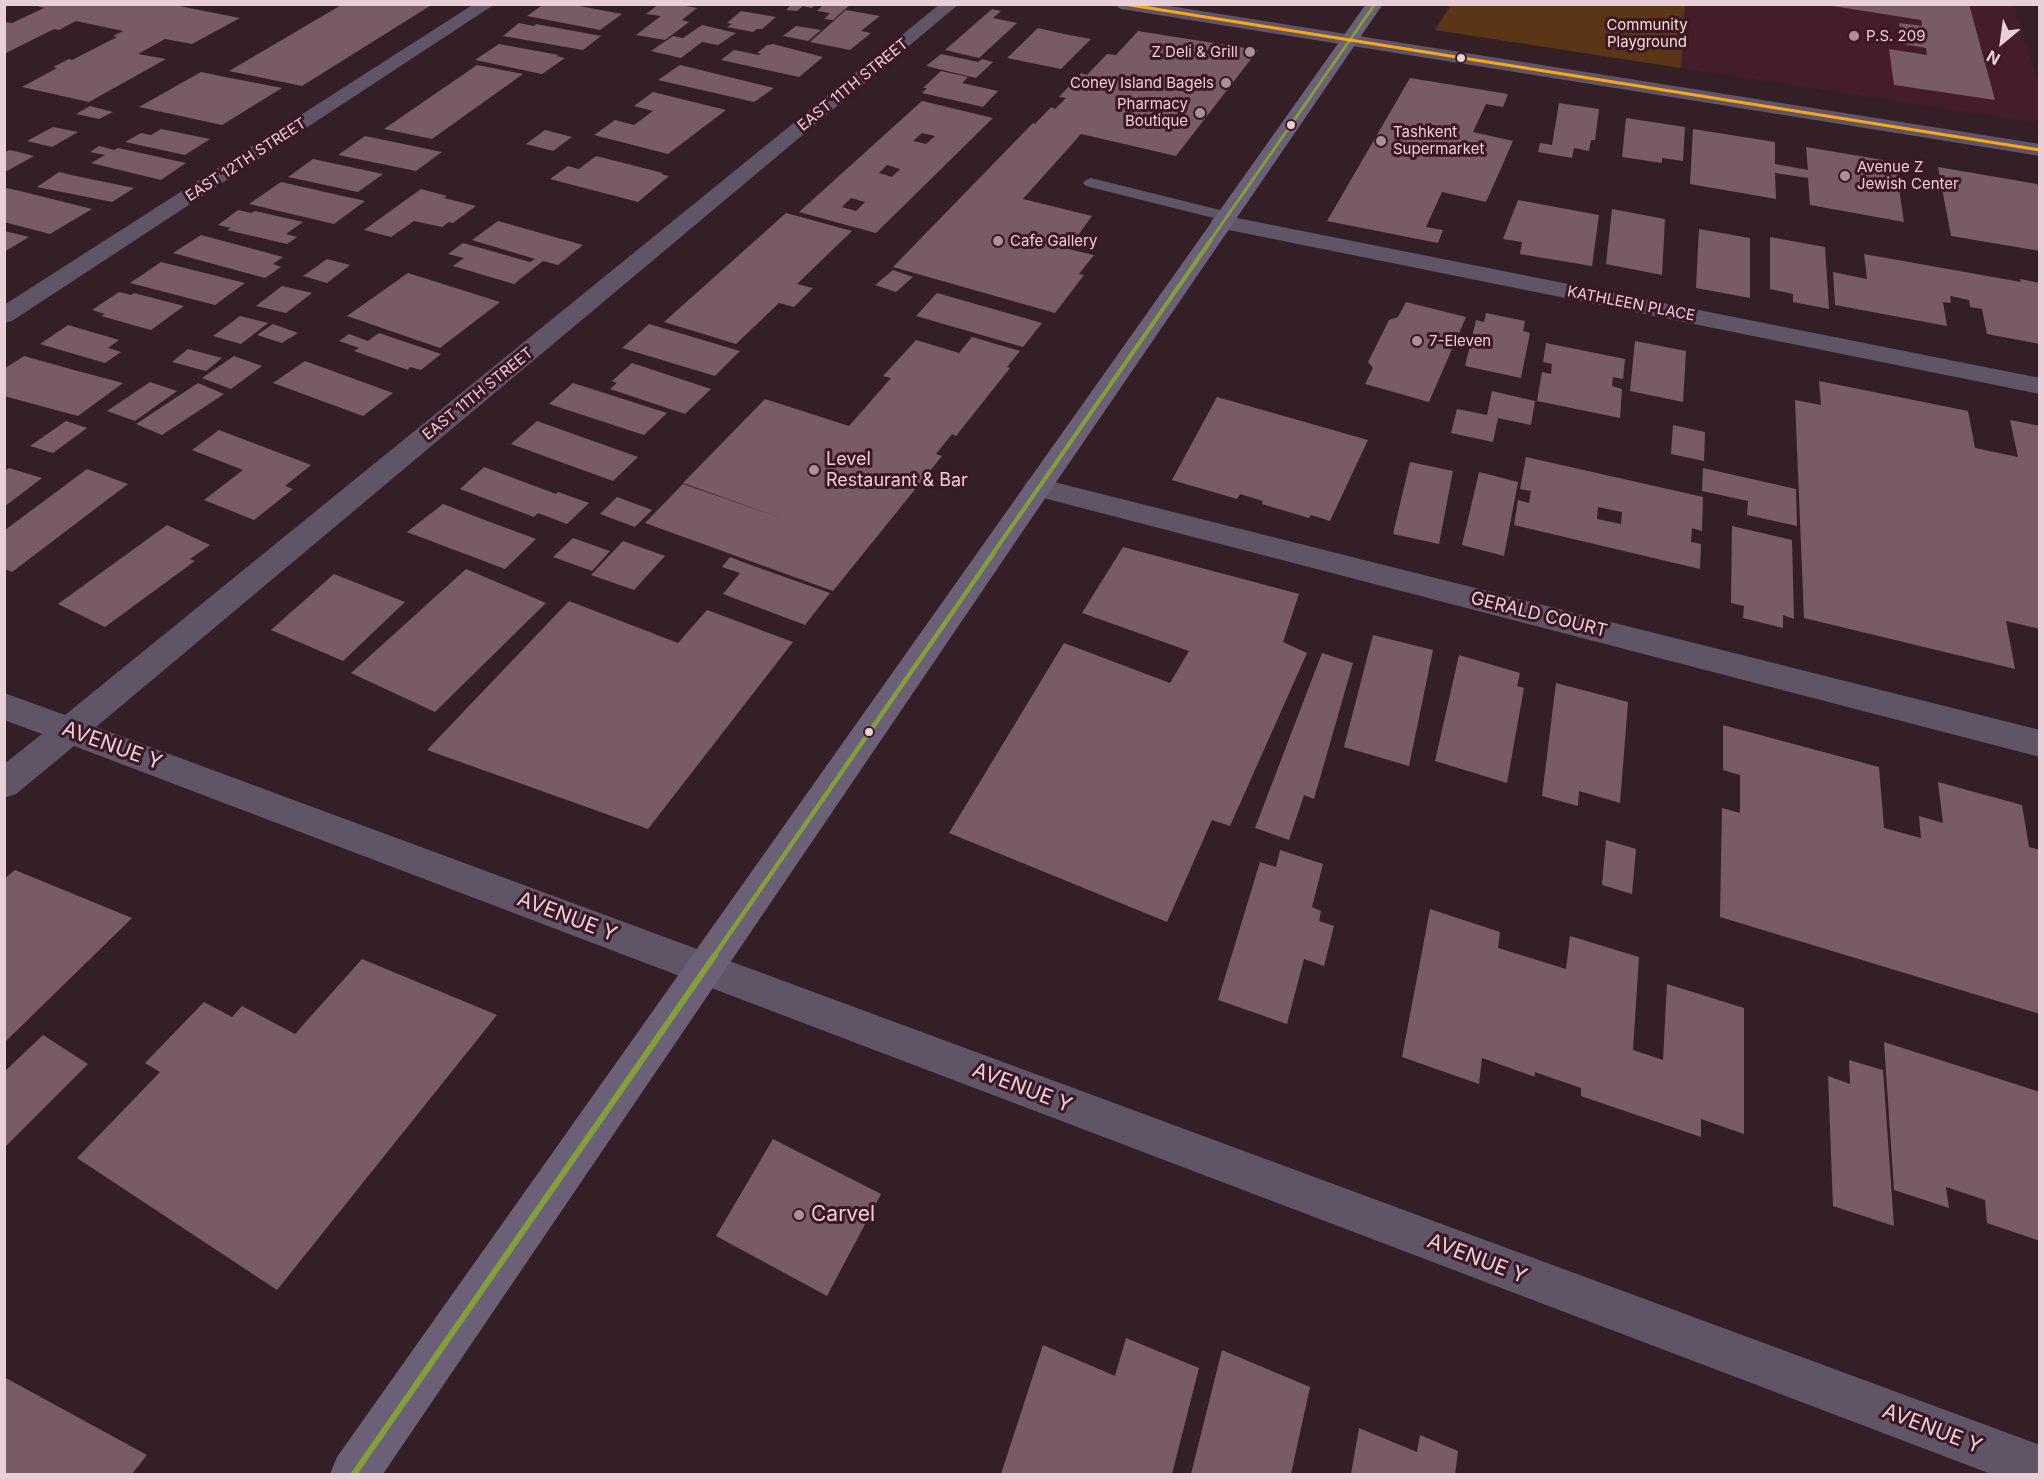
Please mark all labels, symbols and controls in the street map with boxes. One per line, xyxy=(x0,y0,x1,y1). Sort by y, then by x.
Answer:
north arrow xyxy=(1972,12,2032,72)
park label: Community Playground xyxy=(1606,16,1688,51)
place label: P.S. 209 xyxy=(1866,27,1925,45)
marker: P.S. 209 xyxy=(1847,29,1861,43)
street label: EAST 11TH STREET xyxy=(794,35,912,135)
place label: Z Deli & Grill xyxy=(1151,43,1238,61)
marker: Z Deli & Grill xyxy=(1243,45,1257,59)
text: N xyxy=(1983,46,2003,69)
unlabelled marker xyxy=(1455,52,1467,64)
place label: Coney Island Bagels xyxy=(1070,74,1214,92)
marker: Coney Island Bagels xyxy=(1219,76,1233,90)
place label: Pharmacy Boutique xyxy=(1117,95,1188,130)
marker: Pharmacy Boutique xyxy=(1193,106,1207,120)
street label: EAST 12TH STREET xyxy=(182,114,310,206)
unlabelled marker xyxy=(1285,119,1297,131)
place label: Tashkent Supermarket xyxy=(1393,123,1484,158)
marker: Tashkent Supermarket xyxy=(1374,134,1388,148)
place label: Avenue Z Jewish Center xyxy=(1857,158,1959,193)
marker: Avenue Z Jewish Center xyxy=(1838,169,1852,183)
place label: Cafe Gallery xyxy=(1010,232,1097,250)
marker: Cafe Gallery xyxy=(991,234,1005,248)
street label: KATHLEEN PLACE xyxy=(1566,283,1696,325)
place label: 7-Eleven xyxy=(1429,332,1491,350)
marker: 7-Eleven xyxy=(1410,334,1424,348)
street label: EAST 11TH STREET xyxy=(419,344,537,444)
place label: Level Restaurant & Bar xyxy=(826,449,968,492)
marker: Level Restaurant & Bar xyxy=(807,463,821,477)
street label: GERALD COURT xyxy=(1468,588,1610,642)
street label: AVENUE Y xyxy=(59,716,165,776)
unlabelled marker xyxy=(863,726,875,738)
street label: AVENUE Y xyxy=(514,887,620,947)
street label: AVENUE Y xyxy=(969,1058,1075,1118)
place label: Carvel xyxy=(811,1202,875,1228)
marker: Carvel xyxy=(792,1208,806,1222)
street label: AVENUE Y xyxy=(1424,1229,1530,1289)
street label: AVENUE Y xyxy=(1879,1399,1985,1459)

